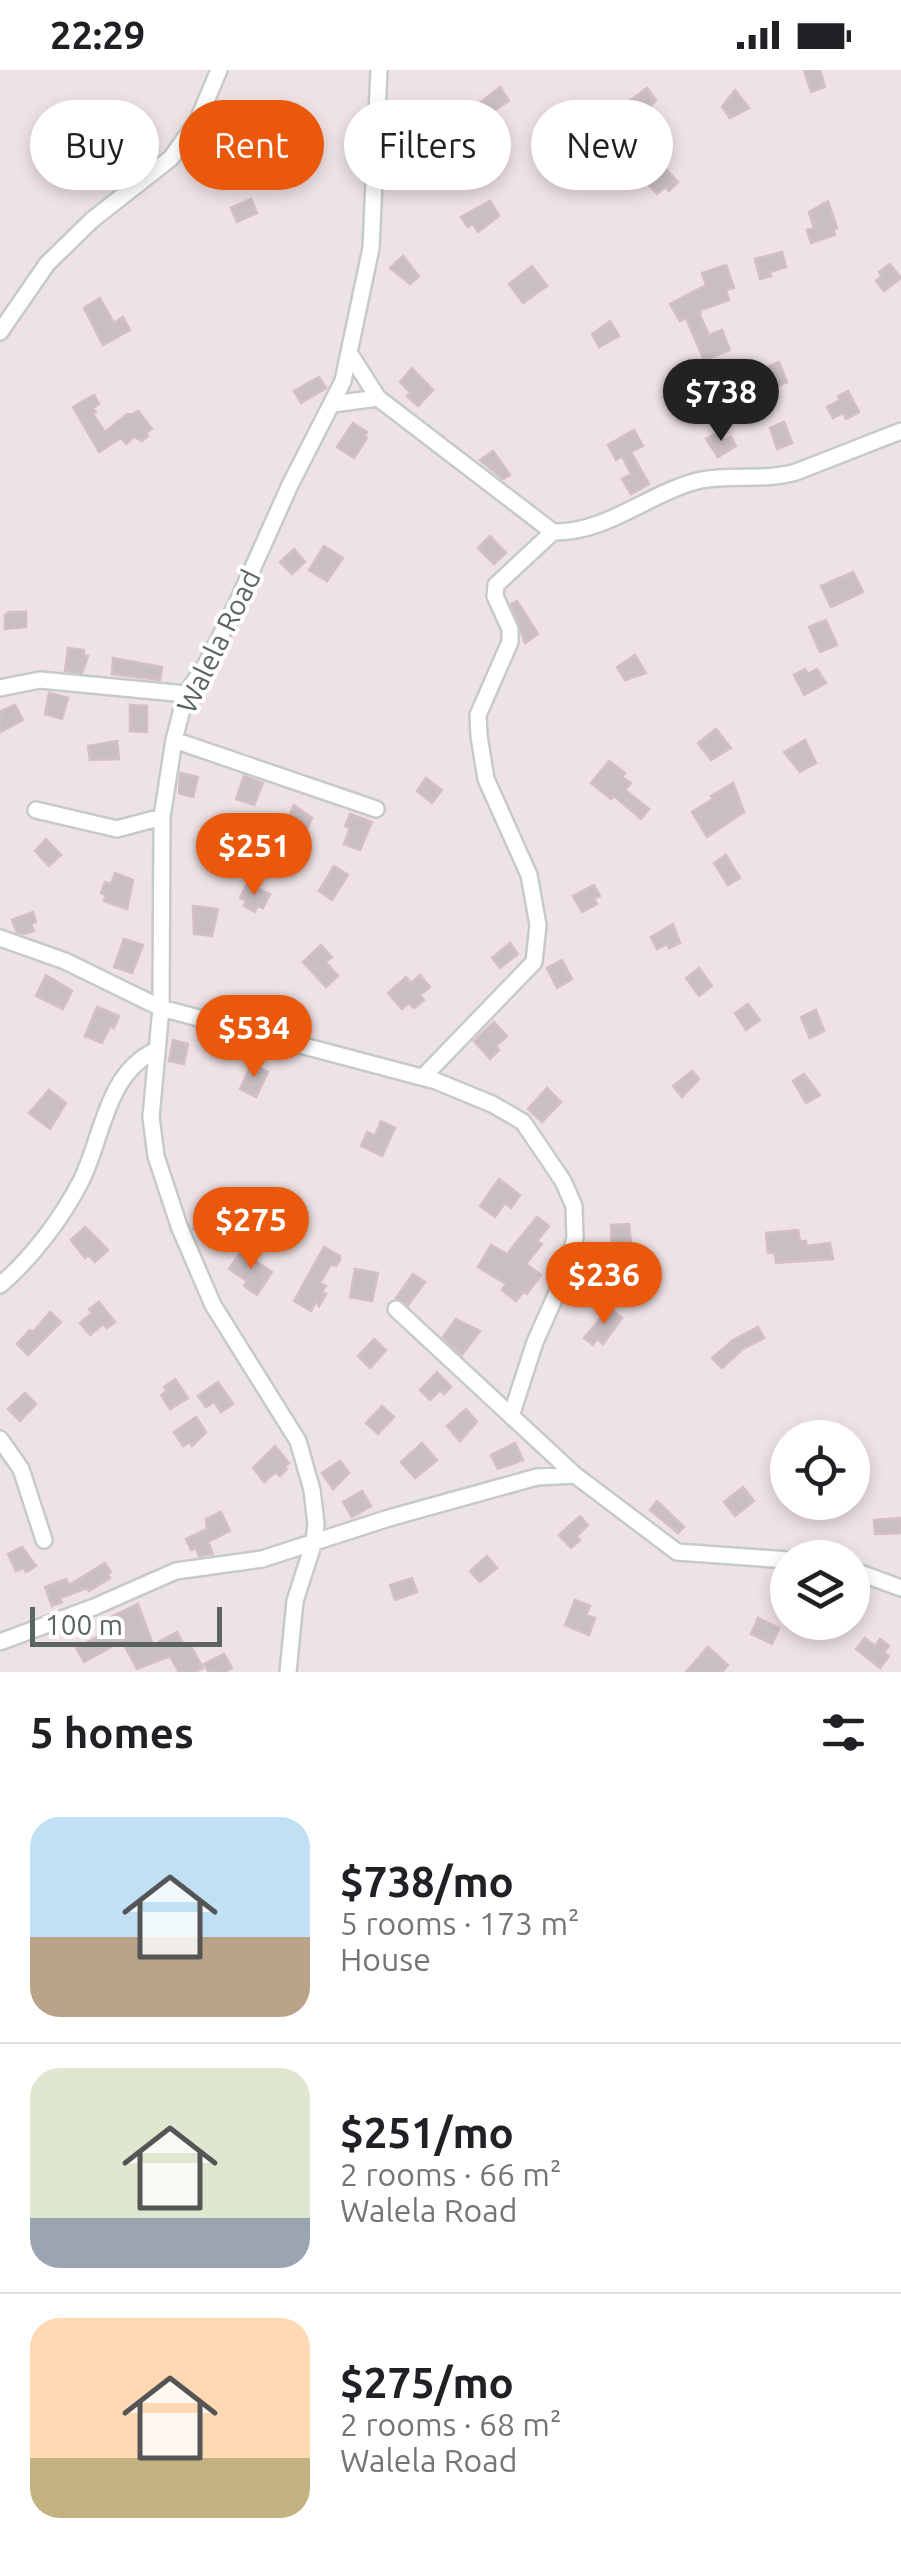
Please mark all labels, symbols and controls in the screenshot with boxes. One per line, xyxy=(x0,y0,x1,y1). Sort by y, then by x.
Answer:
text: 22:29 xyxy=(50,14,145,56)
chip: Buy xyxy=(30,100,159,190)
chip: Rent xyxy=(179,100,324,190)
chip: Filters xyxy=(344,100,511,190)
chip: New xyxy=(531,100,673,190)
pin: $738 xyxy=(662,359,780,444)
text: $738 xyxy=(685,373,757,409)
street label: Walela Road xyxy=(170,564,266,718)
pin: $251 xyxy=(195,813,313,898)
text: $251 xyxy=(218,827,290,863)
pin: $534 xyxy=(195,995,313,1080)
text: $534 xyxy=(218,1009,290,1045)
pin: $275 xyxy=(192,1187,310,1272)
text: $275 xyxy=(215,1201,287,1237)
pin: $236 xyxy=(545,1242,663,1327)
text: $236 xyxy=(568,1256,640,1292)
map controls xyxy=(770,1420,870,1640)
button: locate xyxy=(770,1420,870,1520)
button: layers xyxy=(770,1540,870,1640)
scale bar xyxy=(30,1602,222,1646)
text: 100 m xyxy=(45,1609,123,1640)
icon: filters xyxy=(816,1705,871,1760)
text: 5 homes xyxy=(30,1709,194,1756)
icon: home xyxy=(110,1857,230,1977)
text: $738/mo xyxy=(340,1858,514,1905)
text: 5 rooms · 173 m² xyxy=(340,1905,580,1941)
text: House xyxy=(340,1941,431,1977)
icon: home xyxy=(110,2108,230,2228)
text: $251/mo xyxy=(340,2109,514,2156)
text: 2 rooms · 66 m² xyxy=(340,2156,561,2192)
text: Walela Road xyxy=(340,2192,517,2228)
icon: home xyxy=(110,2358,230,2478)
text: $275/mo xyxy=(340,2359,514,2406)
text: 2 rooms · 68 m² xyxy=(340,2406,561,2442)
text: Walela Road xyxy=(340,2442,517,2478)

